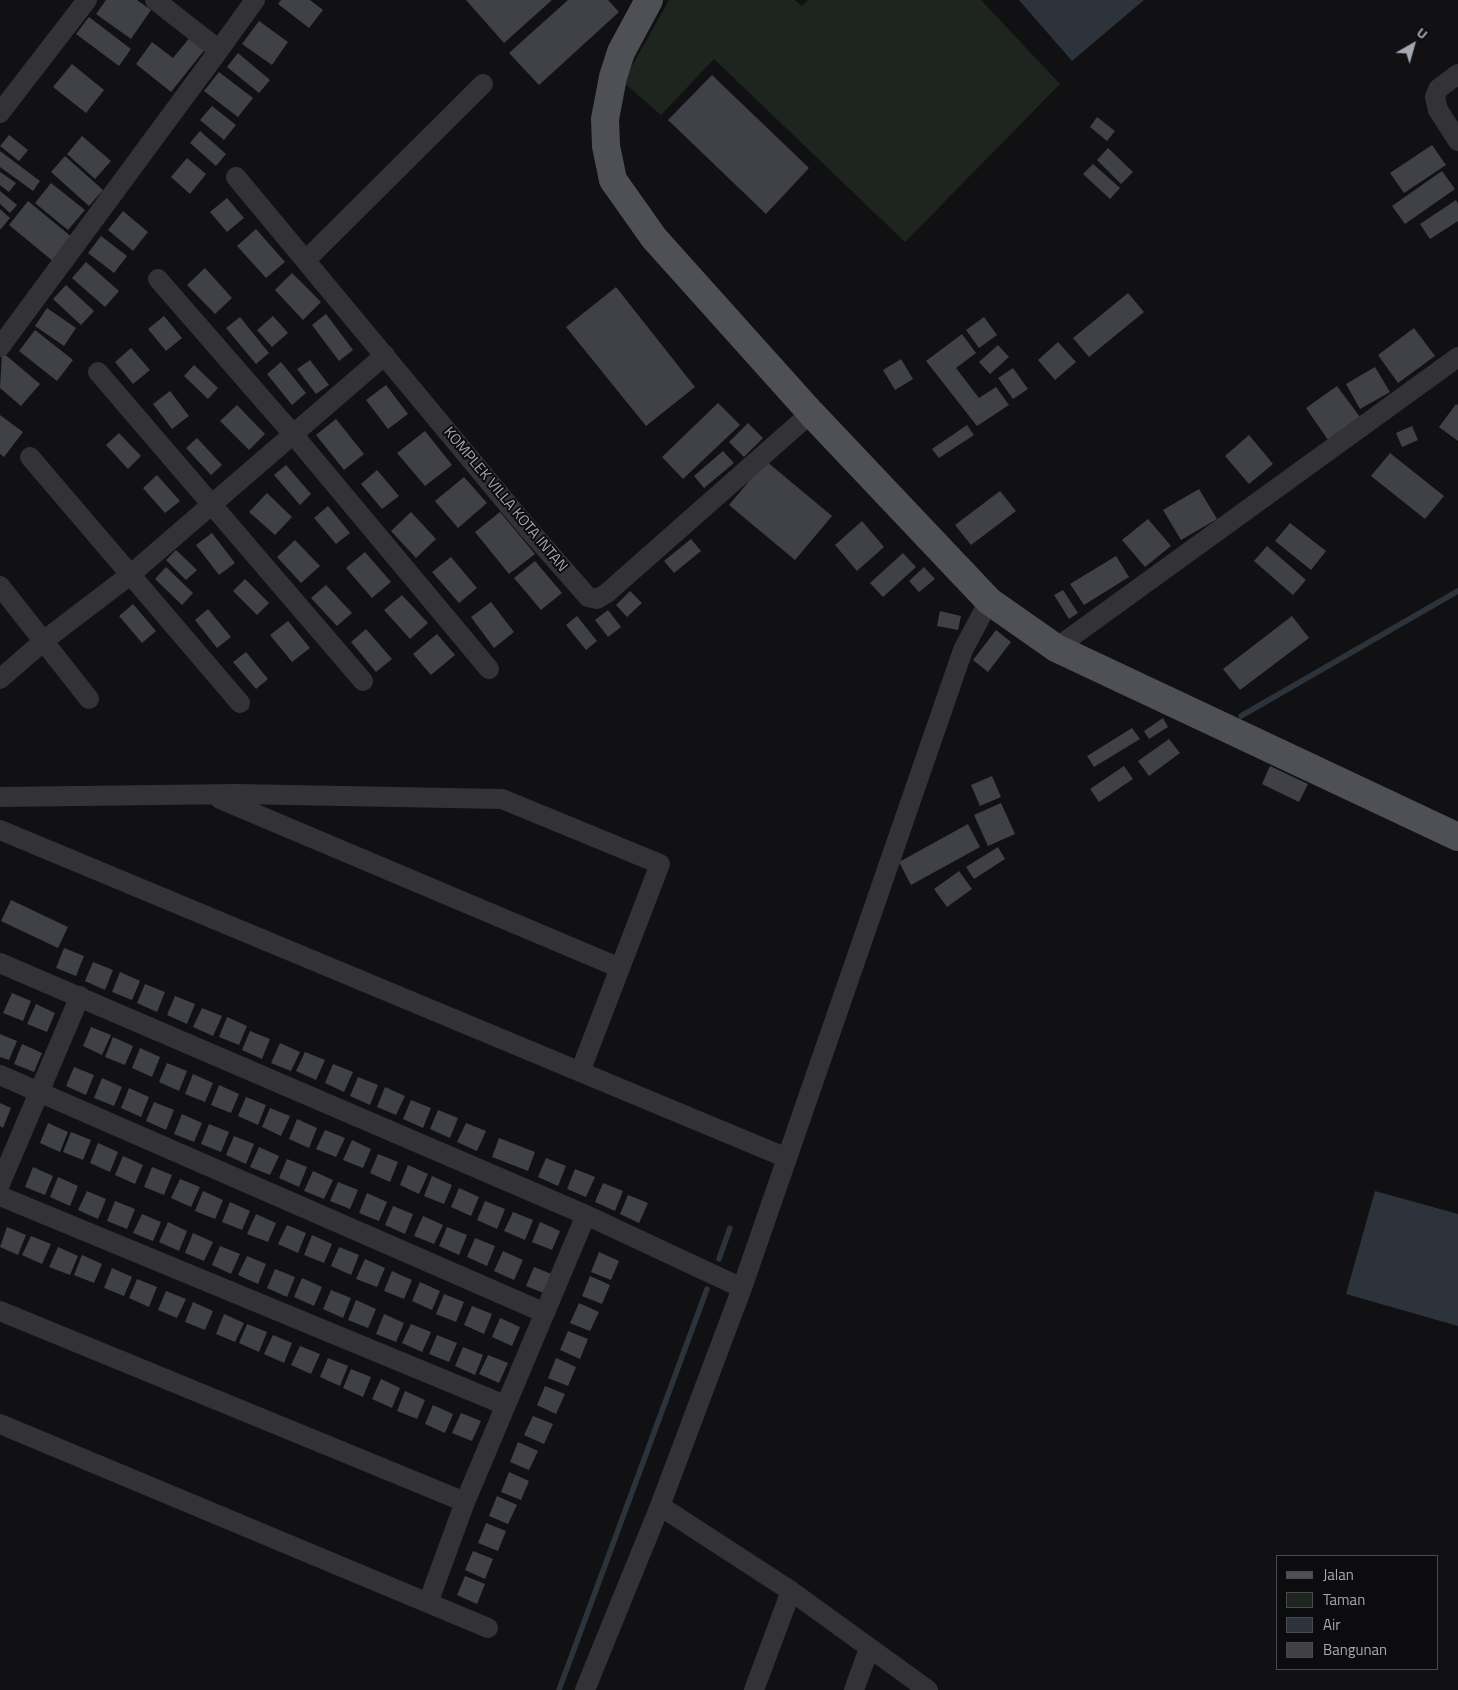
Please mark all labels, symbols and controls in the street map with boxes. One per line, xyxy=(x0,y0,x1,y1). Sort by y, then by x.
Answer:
north arrow xyxy=(1388,20,1438,70)
text: U xyxy=(1412,22,1433,44)
street label: KOMPLEK VILLA KOTA INTAN xyxy=(439,424,571,576)
legend xyxy=(1276,1555,1438,1670)
text: Jalan xyxy=(1323,1563,1354,1586)
text: Taman xyxy=(1323,1588,1365,1611)
text: Air xyxy=(1323,1613,1340,1636)
text: Bangunan xyxy=(1323,1638,1387,1661)

